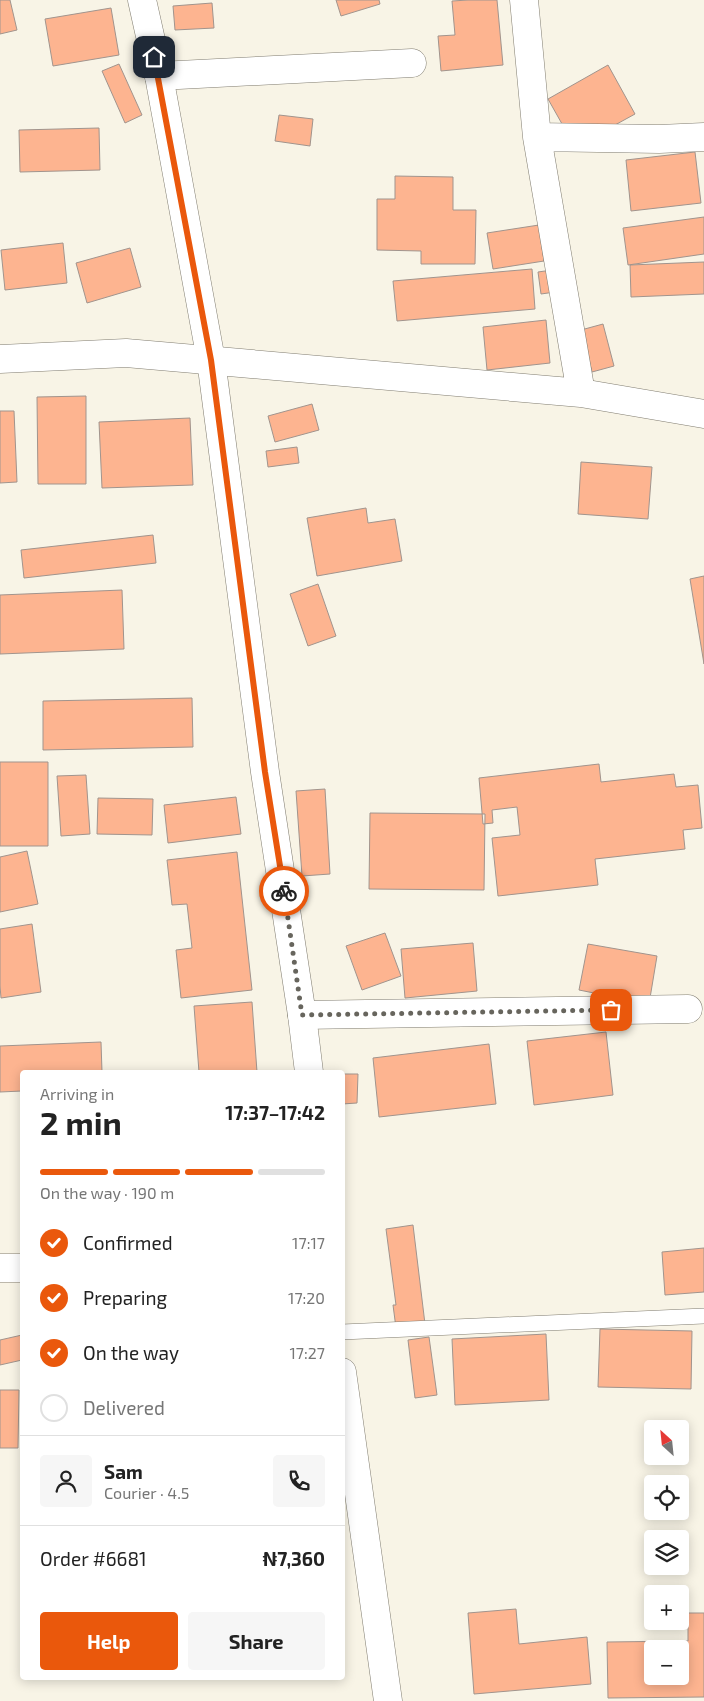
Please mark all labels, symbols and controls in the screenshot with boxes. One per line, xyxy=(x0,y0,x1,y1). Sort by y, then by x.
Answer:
pin xyxy=(133,36,175,78)
icon: home xyxy=(140,43,168,71)
courier xyxy=(259,866,309,916)
icon: bike xyxy=(270,877,298,905)
pin xyxy=(590,989,632,1031)
icon: bag xyxy=(597,996,625,1024)
text: Arriving in xyxy=(40,1084,114,1103)
text: 17:37–17:42 xyxy=(225,1101,325,1124)
text: 2 min xyxy=(40,1103,122,1141)
text: On the way · 190 m xyxy=(40,1183,174,1202)
icon: check xyxy=(40,1229,68,1257)
text: Confirmed xyxy=(83,1231,173,1254)
text: 17:17 xyxy=(292,1233,325,1252)
icon: check xyxy=(40,1284,68,1312)
text: Preparing xyxy=(83,1286,167,1309)
text: 17:20 xyxy=(288,1288,325,1307)
icon: check xyxy=(40,1339,68,1367)
text: On the way xyxy=(83,1341,179,1364)
text: 17:27 xyxy=(289,1343,325,1362)
text: Delivered xyxy=(83,1396,165,1419)
north arrow xyxy=(644,1420,689,1465)
map controls xyxy=(644,1420,689,1685)
button: person xyxy=(40,1455,92,1507)
button: phone xyxy=(273,1455,325,1507)
text: Sam xyxy=(104,1460,143,1483)
button: locate xyxy=(644,1475,689,1520)
text: Courier · 4.5 xyxy=(104,1483,189,1502)
button: layers xyxy=(644,1530,689,1575)
text: Order #6681 xyxy=(40,1547,147,1570)
text: ₦7,360 xyxy=(262,1547,325,1570)
button: + xyxy=(644,1585,689,1630)
button: Help xyxy=(40,1612,178,1670)
button: Share xyxy=(188,1612,325,1670)
button: − xyxy=(644,1640,689,1685)

